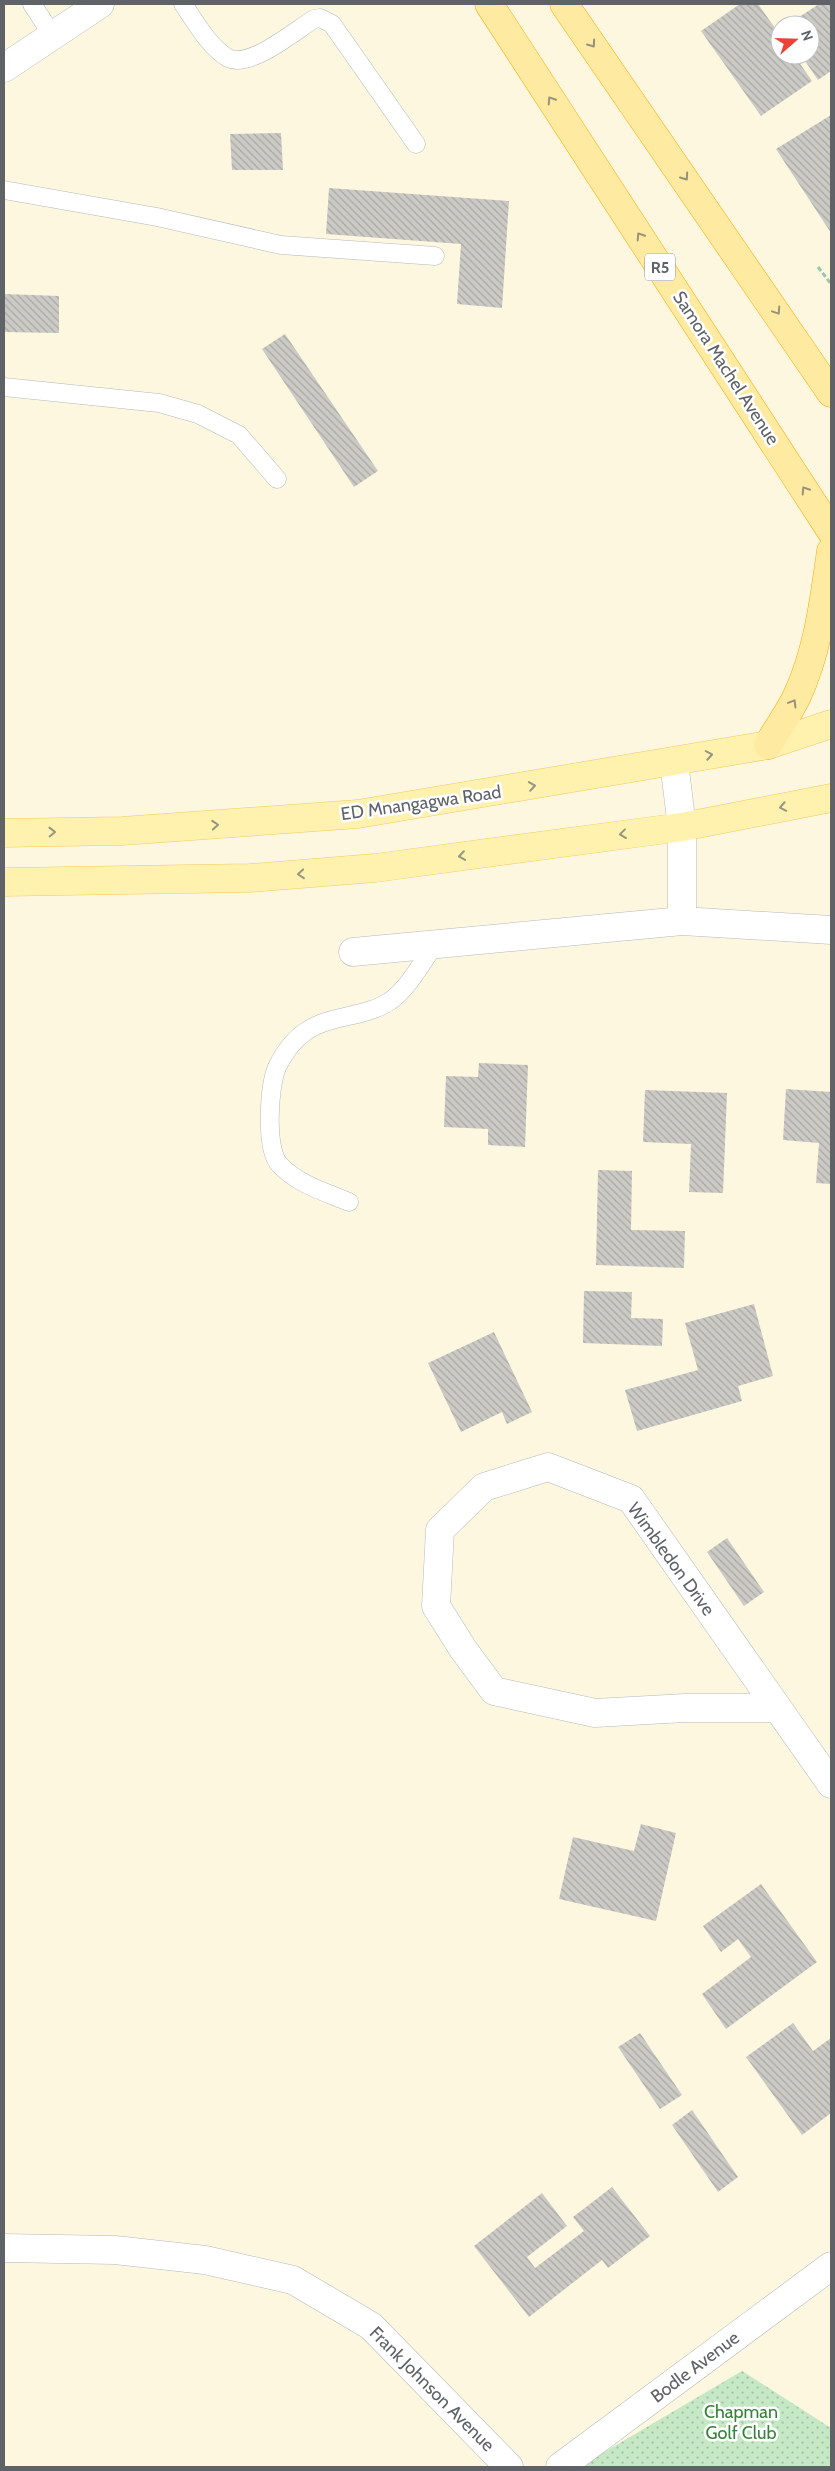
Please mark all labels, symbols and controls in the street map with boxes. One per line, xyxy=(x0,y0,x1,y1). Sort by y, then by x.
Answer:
north arrow xyxy=(770,15,820,65)
text: N xyxy=(797,28,817,43)
one-way arrow xyxy=(586,38,595,48)
one-way arrow xyxy=(548,96,558,105)
one-way arrow xyxy=(679,172,688,181)
one-way arrow xyxy=(637,232,646,242)
road number: R5 xyxy=(645,253,675,280)
street label: Samora Machel Avenue xyxy=(668,287,784,449)
one-way arrow xyxy=(770,306,780,315)
one-way arrow xyxy=(801,486,811,495)
one-way arrow xyxy=(786,700,796,709)
one-way arrow xyxy=(705,751,714,761)
street label: ED Mnangagwa Road xyxy=(339,781,503,825)
one-way arrow xyxy=(528,781,536,791)
one-way arrow xyxy=(779,801,788,812)
one-way arrow xyxy=(211,819,219,830)
one-way arrow xyxy=(49,827,57,837)
one-way arrow xyxy=(619,829,628,839)
one-way arrow xyxy=(458,850,466,861)
one-way arrow xyxy=(297,868,305,879)
street label: Wimbledon Drive xyxy=(623,1498,719,1620)
street label: Frank Johnson Avenue xyxy=(365,2322,499,2456)
street label: Bodle Avenue xyxy=(646,2327,744,2407)
park label: Chapman Golf Club xyxy=(704,2401,778,2444)

